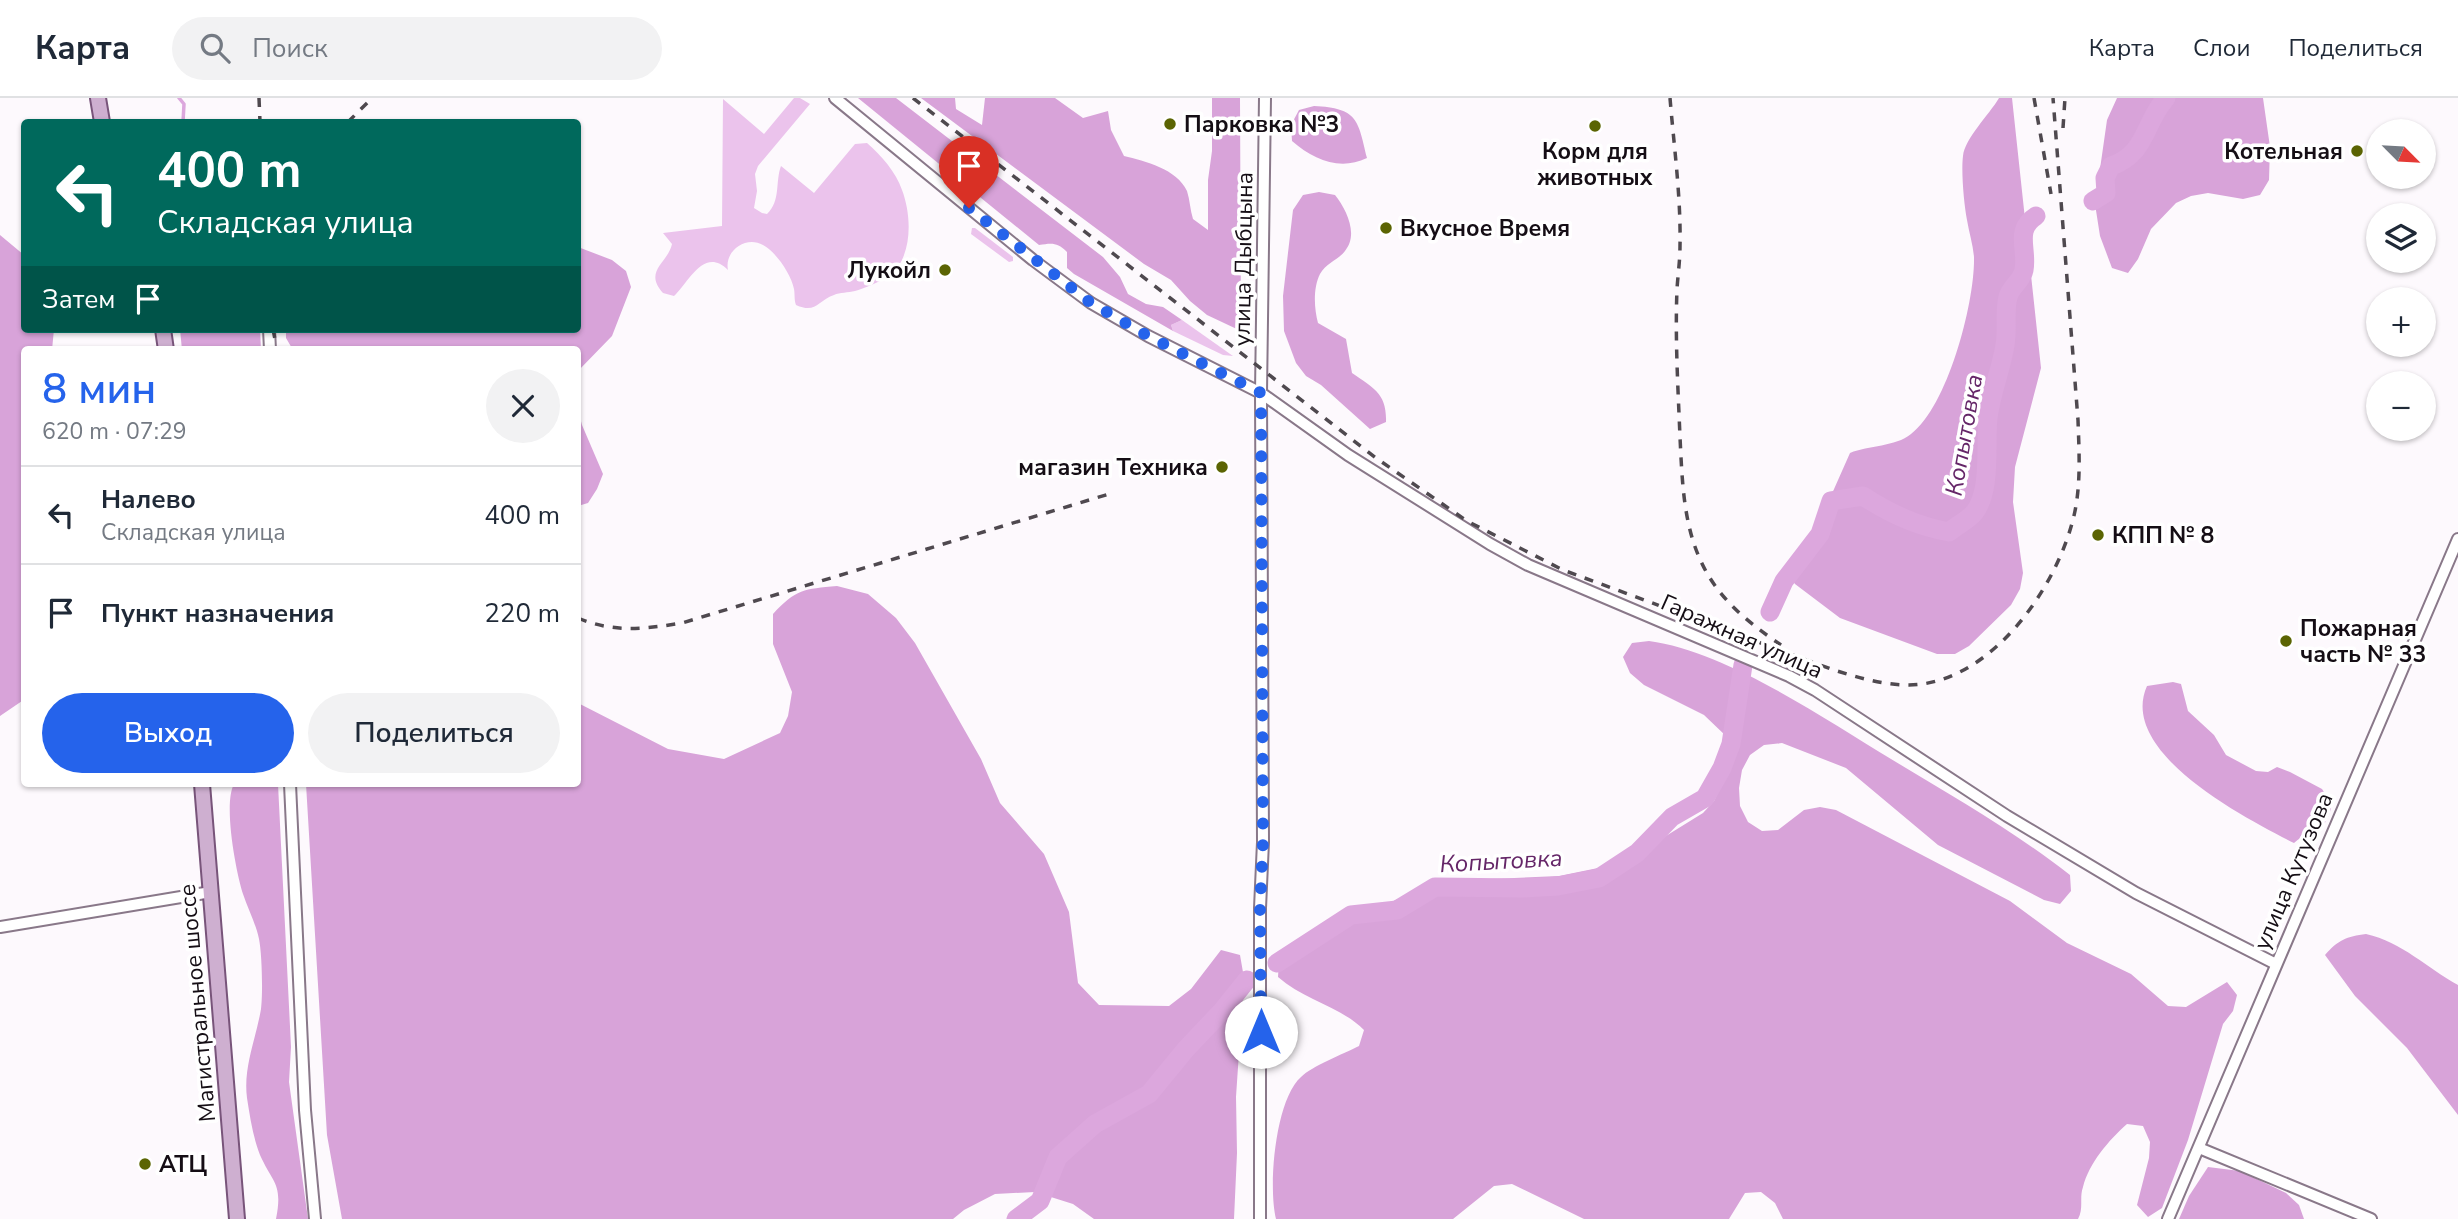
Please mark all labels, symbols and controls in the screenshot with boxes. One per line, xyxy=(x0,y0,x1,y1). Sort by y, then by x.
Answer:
search box xyxy=(172,17,662,80)
text: Карта xyxy=(35,26,130,71)
icon: search xyxy=(196,29,234,67)
text: Поиск xyxy=(252,31,328,66)
text: Карта xyxy=(2089,32,2155,64)
text: Слои xyxy=(2193,32,2250,64)
text: Поделиться xyxy=(2288,32,2423,64)
place label: Парковка №3 xyxy=(1184,109,1339,140)
marker: Парковка №3 xyxy=(1162,116,1178,132)
marker: Корм для животных xyxy=(1587,118,1603,134)
north arrow xyxy=(2366,119,2436,189)
map controls xyxy=(2366,119,2436,441)
pin xyxy=(939,136,999,208)
place label: Корм для животных xyxy=(1536,136,1653,193)
place label: Котельная xyxy=(2224,136,2343,167)
text: 400 m xyxy=(157,137,301,204)
marker: Котельная xyxy=(2349,143,2365,159)
icon: left xyxy=(42,147,133,238)
icon: arrive xyxy=(950,147,988,185)
street label: улица Дыбцына xyxy=(1226,172,1261,346)
text: Складская улица xyxy=(157,201,414,244)
button: layers xyxy=(2366,203,2436,273)
place label: Вкусное Время xyxy=(1400,213,1570,244)
marker: Вкусное Время xyxy=(1378,220,1394,236)
place label: Лукойл xyxy=(847,255,931,286)
marker: Лукойл xyxy=(937,262,953,278)
icon: arrive xyxy=(129,280,167,318)
text: Затем xyxy=(42,282,115,317)
button: + xyxy=(2366,287,2436,357)
text: 8 мин xyxy=(42,361,156,418)
button: close xyxy=(486,369,560,443)
button: − xyxy=(2366,371,2436,441)
water label: Копытовка xyxy=(1938,372,1990,498)
text: 620 m · 07:29 xyxy=(42,416,187,447)
place label: магазин Техника xyxy=(1018,452,1208,483)
marker: магазин Техника xyxy=(1214,459,1230,475)
text: Налево xyxy=(101,482,196,517)
icon: left xyxy=(42,496,80,534)
text: 400 m xyxy=(484,498,560,533)
text: Складская улица xyxy=(101,517,286,548)
place label: КПП № 8 xyxy=(2112,520,2214,551)
marker: КПП № 8 xyxy=(2090,527,2106,543)
street label: Гаражная улица xyxy=(1656,587,1828,686)
icon: arrive xyxy=(42,594,80,632)
text: Пункт назначения xyxy=(101,596,334,631)
text: 220 m xyxy=(484,596,560,631)
place label: Пожарная часть № 33 xyxy=(2300,613,2426,670)
marker: Пожарная часть № 33 xyxy=(2278,633,2294,649)
button: Выход xyxy=(42,693,294,773)
button: Поделиться xyxy=(308,693,560,773)
street label: улица Кутузова xyxy=(2246,788,2341,955)
water label: Копытовка xyxy=(1439,842,1563,880)
street label: Магистральное шоссе xyxy=(172,883,223,1123)
position arrow xyxy=(1224,995,1298,1069)
place label: АТЦ xyxy=(159,1149,207,1180)
marker: АТЦ xyxy=(137,1156,153,1172)

